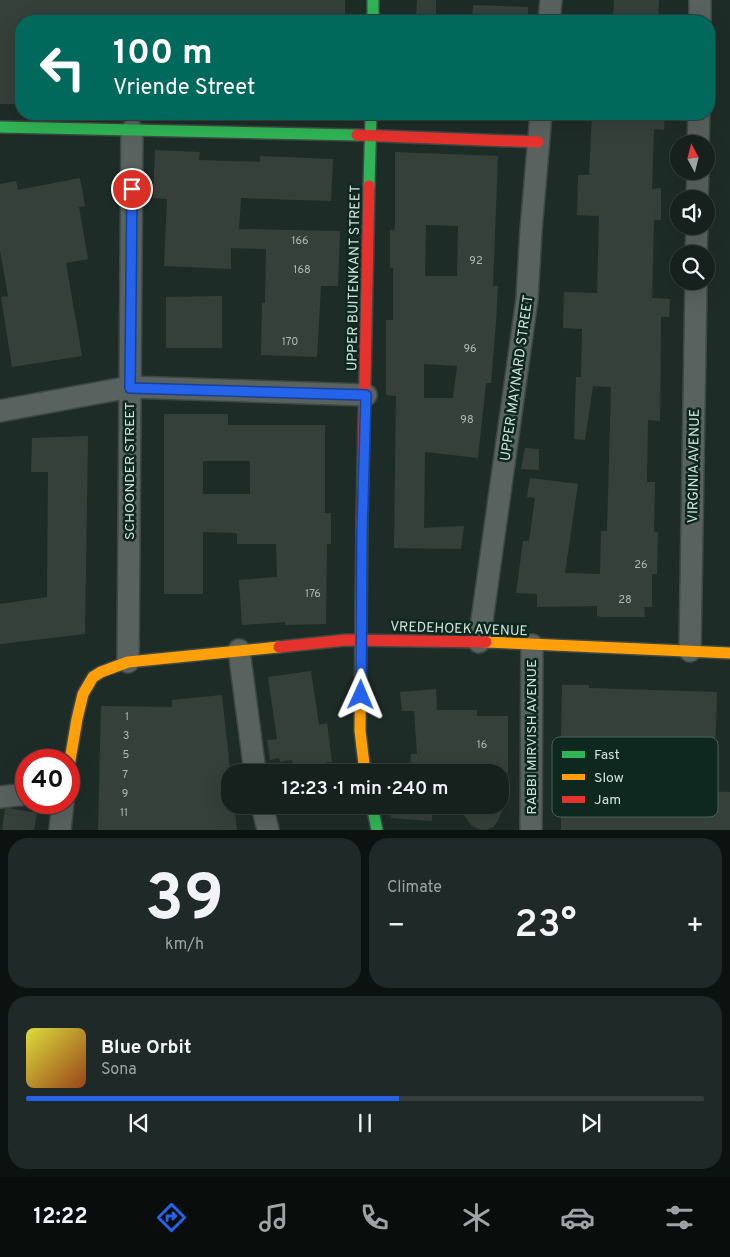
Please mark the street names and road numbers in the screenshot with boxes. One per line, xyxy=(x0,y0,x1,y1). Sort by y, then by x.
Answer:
street label: UPPER BUITENKANT STREET xyxy=(344,185,365,371)
street label: UPPER MAYNARD STREET xyxy=(497,294,538,462)
street label: SCHOONDER STREET xyxy=(122,402,139,540)
street label: VIRGINIA AVENUE xyxy=(685,409,704,523)
street label: VREDEHOEK AVENUE xyxy=(390,619,528,640)
street label: RABBI MIRVISH AVENUE xyxy=(524,659,541,815)

